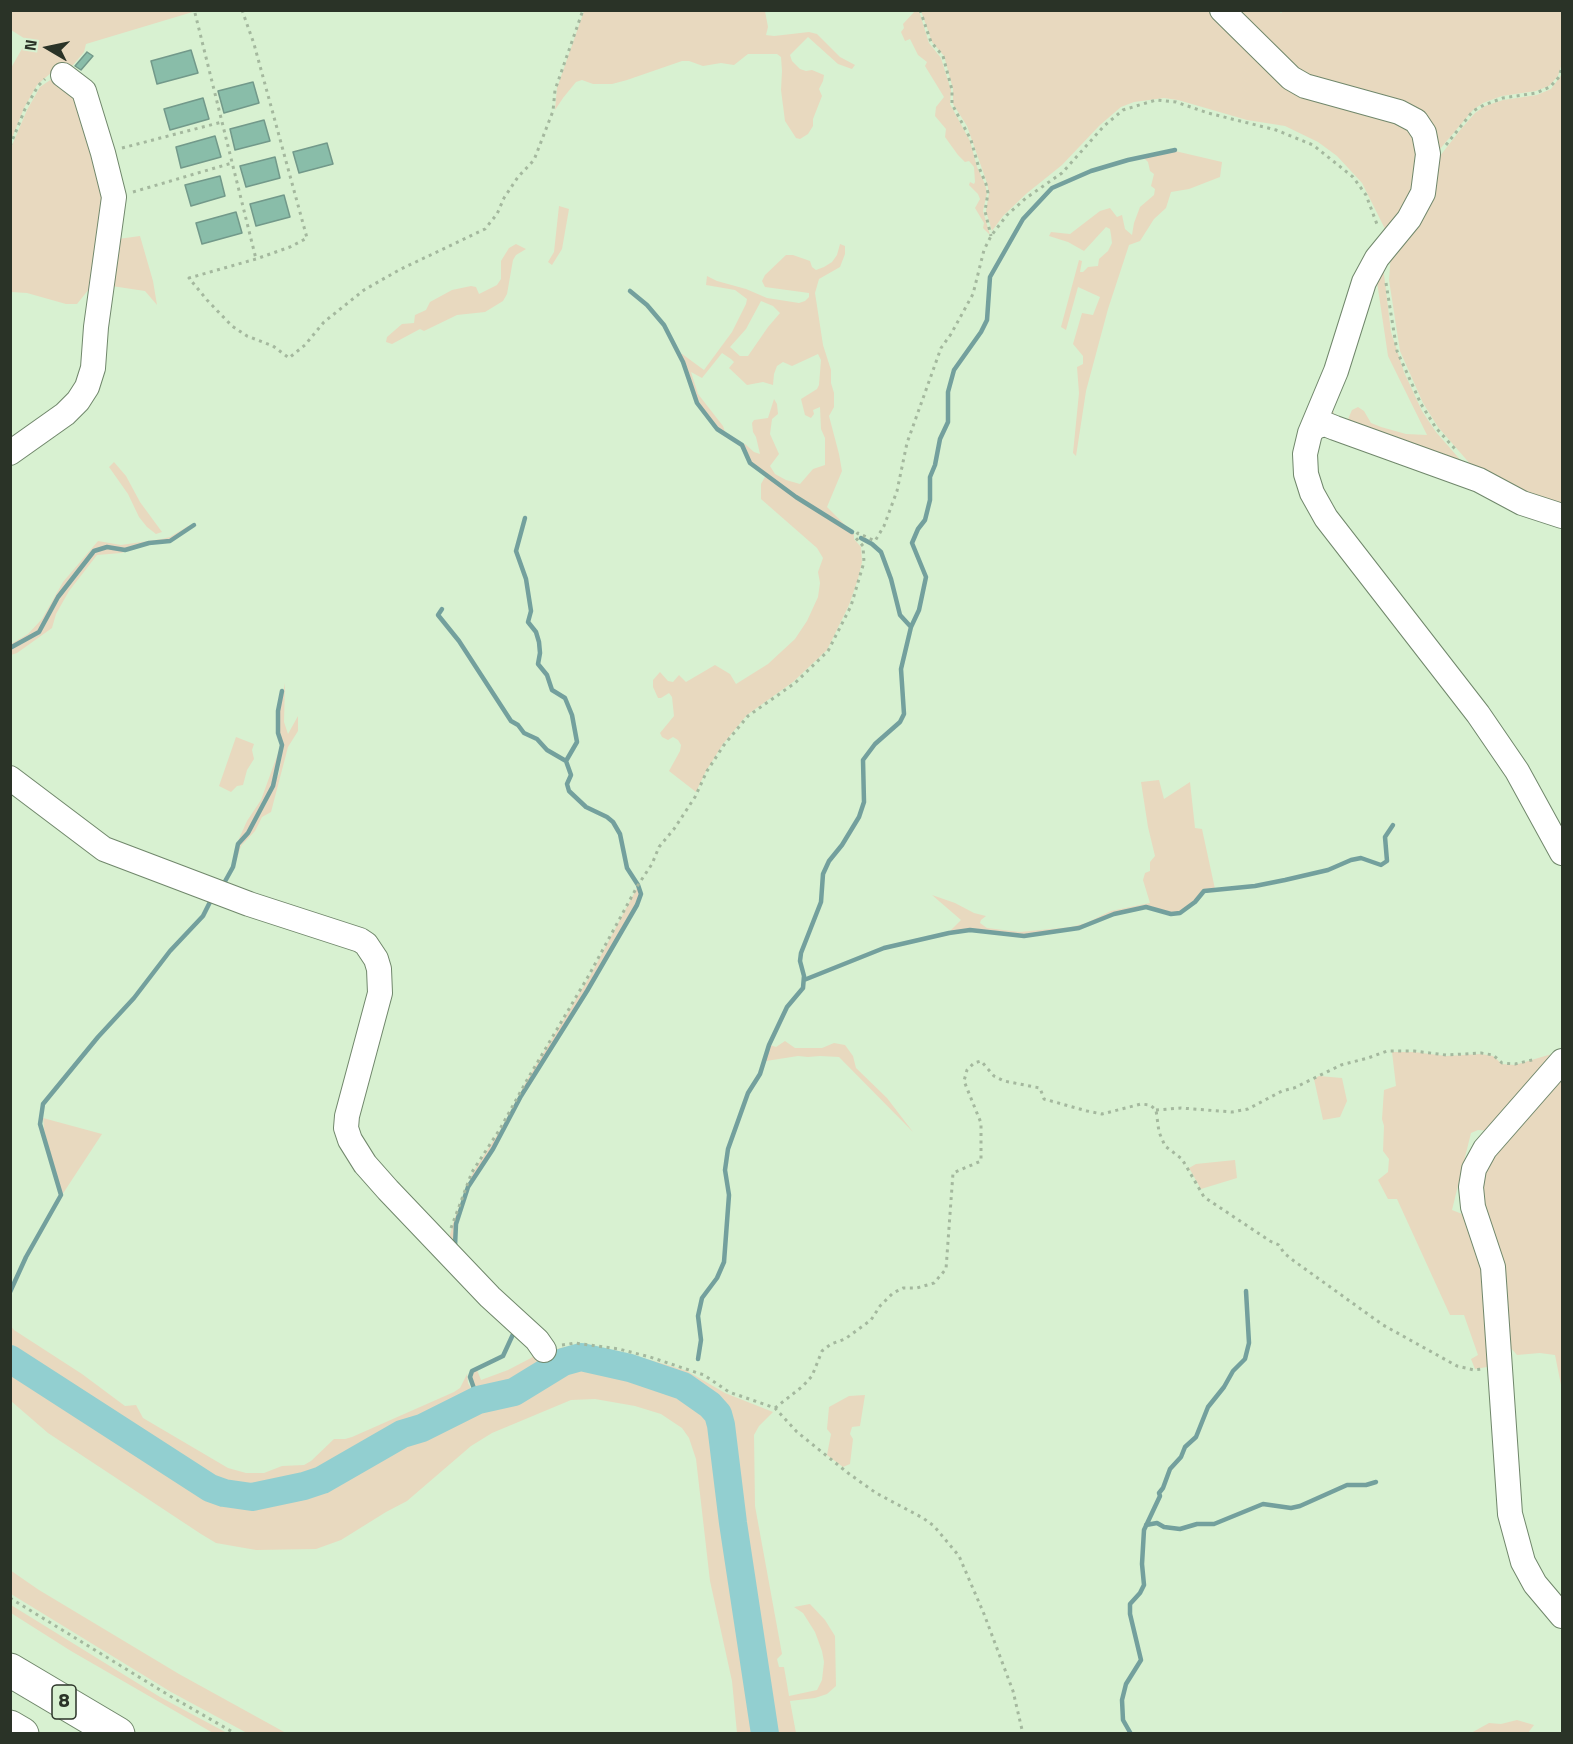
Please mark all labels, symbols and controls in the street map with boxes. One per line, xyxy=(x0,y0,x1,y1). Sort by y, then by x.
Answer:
north arrow xyxy=(18,18,78,78)
text: N xyxy=(18,38,43,53)
road number: 8 xyxy=(52,1685,76,1719)

